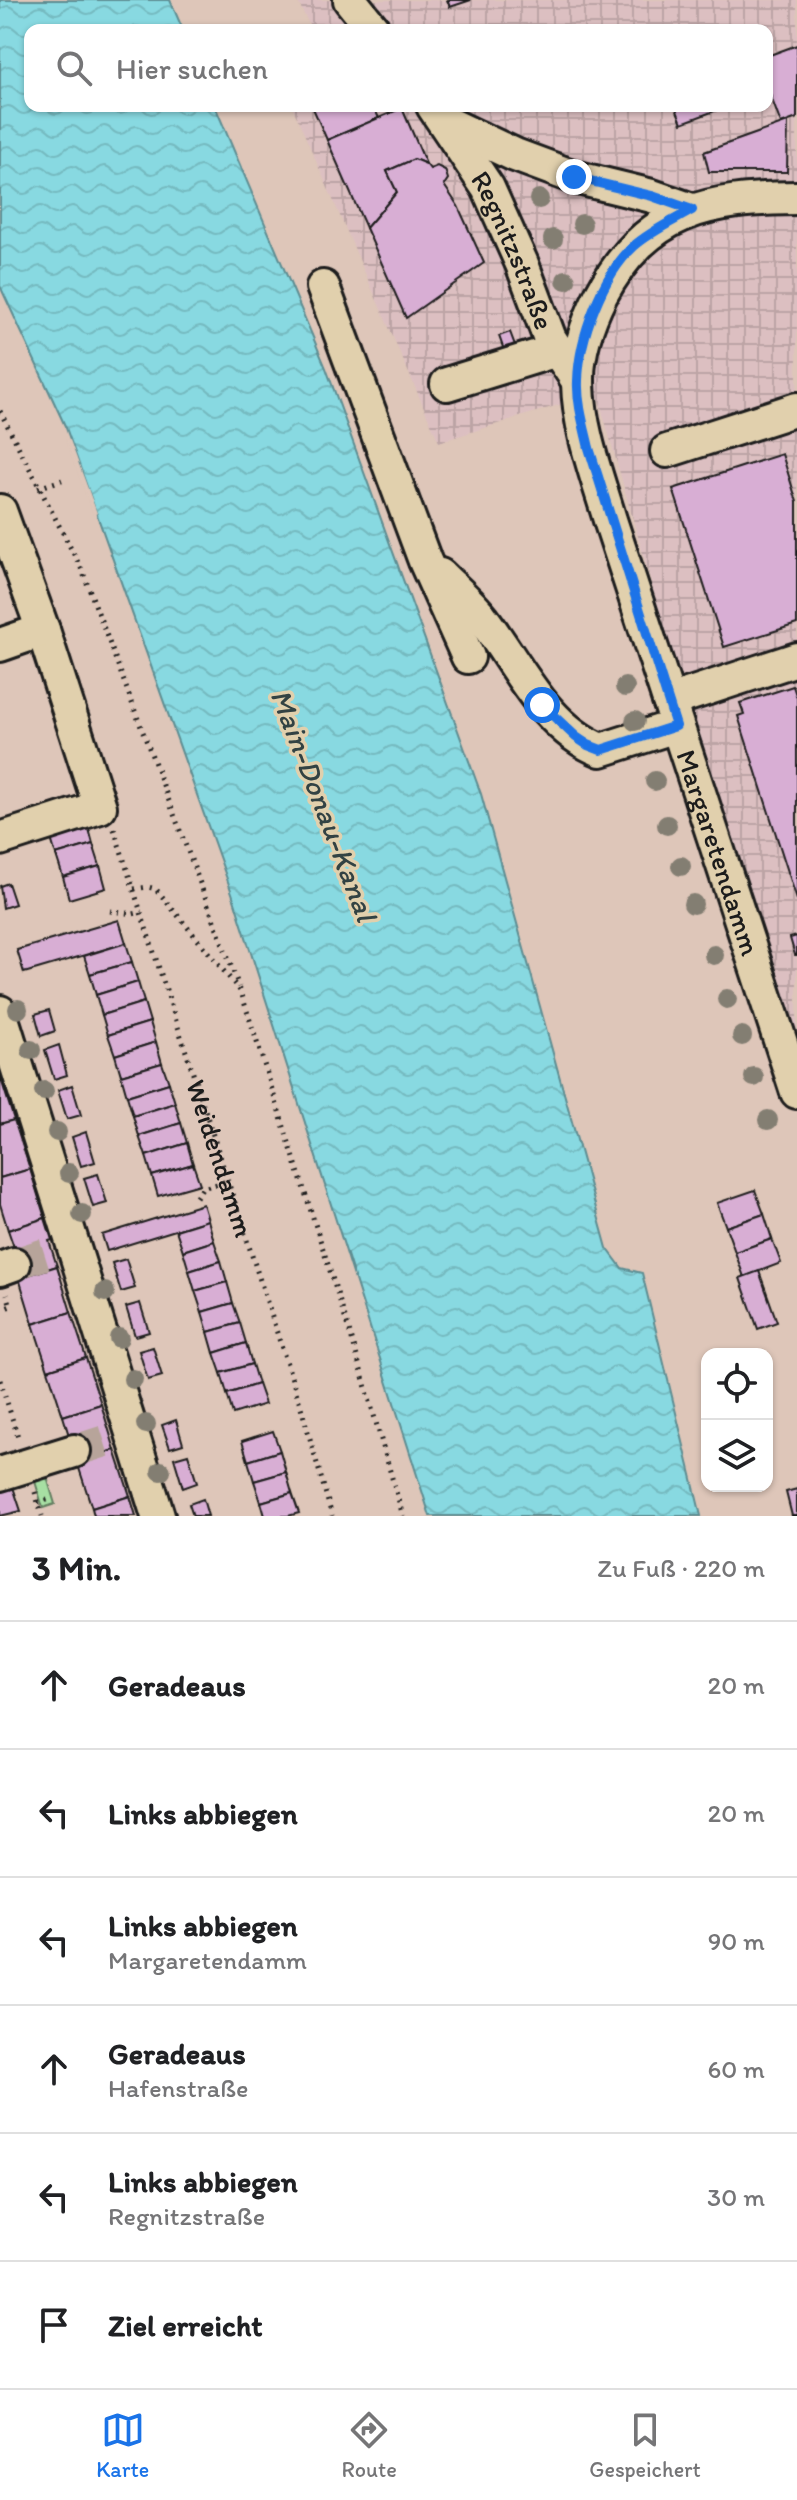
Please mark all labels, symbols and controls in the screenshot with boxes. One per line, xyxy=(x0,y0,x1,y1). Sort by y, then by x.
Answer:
search box xyxy=(24,24,773,112)
icon: search xyxy=(52,46,96,90)
text: Hier suchen xyxy=(116,50,268,87)
route end xyxy=(556,159,592,195)
street label: Regnitzstraße xyxy=(464,164,562,334)
water label: Main-Donau-Kanal xyxy=(263,684,386,929)
route start xyxy=(524,687,560,723)
street label: Margaretendamm xyxy=(669,745,768,960)
street label: Weidendamm xyxy=(179,1075,262,1242)
map controls xyxy=(701,1348,773,1492)
button: locate xyxy=(701,1348,773,1420)
button: layers xyxy=(701,1420,773,1492)
text: 3 Min. xyxy=(32,1548,121,1589)
text: Zu Fuß · 220 m xyxy=(597,1552,765,1584)
icon: ahead xyxy=(32,1663,76,1707)
text: Geradeaus xyxy=(108,1667,246,1704)
text: 20 m xyxy=(708,1669,765,1701)
icon: left xyxy=(32,1791,76,1835)
text: Links abbiegen xyxy=(108,1795,298,1832)
text: 20 m xyxy=(708,1797,765,1829)
text: Links abbiegen xyxy=(108,1907,298,1944)
icon: left xyxy=(32,1919,76,1963)
text: 90 m xyxy=(708,1925,765,1957)
text: Margaretendamm xyxy=(108,1944,307,1976)
text: Geradeaus xyxy=(108,2035,246,2072)
icon: ahead xyxy=(32,2047,76,2091)
text: 60 m xyxy=(708,2053,765,2085)
text: Hafenstraße xyxy=(108,2072,248,2104)
text: Links abbiegen xyxy=(108,2163,298,2200)
icon: left xyxy=(32,2175,76,2219)
text: 30 m xyxy=(707,2181,765,2213)
text: Regnitzstraße xyxy=(108,2200,265,2232)
icon: arrive xyxy=(32,2303,76,2347)
text: Ziel erreicht xyxy=(108,2307,263,2344)
tab: Karte xyxy=(96,2408,149,2483)
tab: Route xyxy=(342,2408,397,2483)
tab: Gespeichert xyxy=(589,2408,701,2483)

